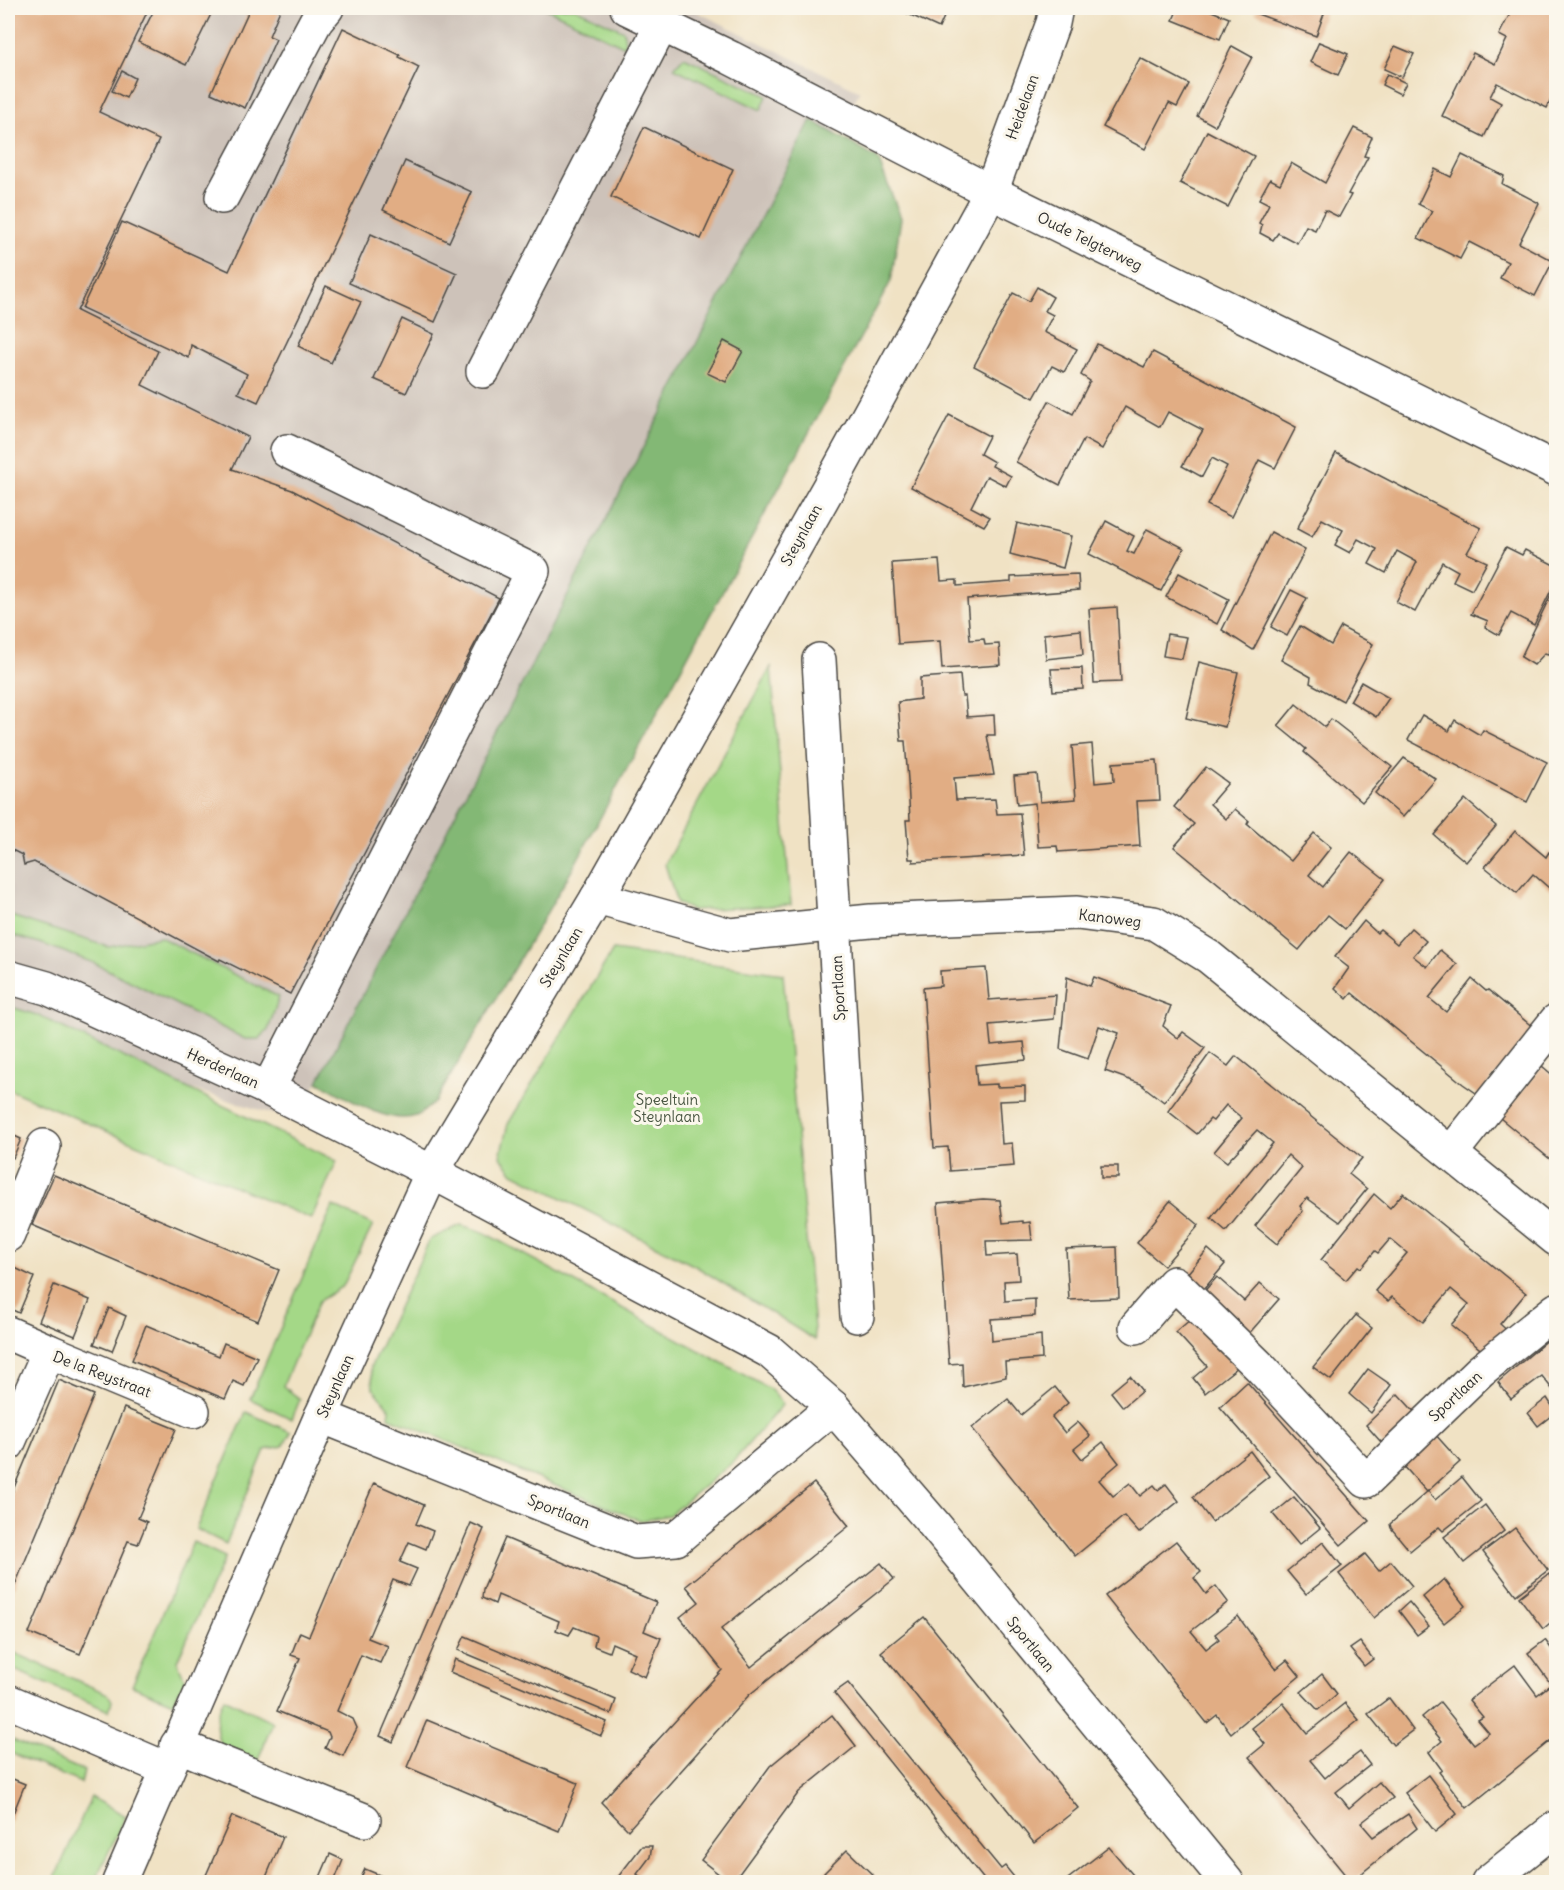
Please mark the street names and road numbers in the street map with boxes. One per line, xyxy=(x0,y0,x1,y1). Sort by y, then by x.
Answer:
street label: Heidelaan xyxy=(1001,71,1043,142)
street label: Oude Telgterweg xyxy=(1034,207,1146,275)
street label: Steynlaan xyxy=(776,501,826,569)
street label: Kanoweg xyxy=(1078,905,1142,931)
street label: Steynlaan xyxy=(536,923,587,991)
street label: Sportlaan xyxy=(827,954,849,1021)
street label: Herderlaan xyxy=(184,1044,262,1092)
street label: De la Reystraat xyxy=(50,1347,154,1401)
street label: Steynlaan xyxy=(313,1351,358,1421)
street label: Sportlaan xyxy=(1425,1366,1486,1425)
street label: Sportlaan xyxy=(525,1490,593,1532)
street label: Sportlaan xyxy=(1003,1613,1059,1676)

